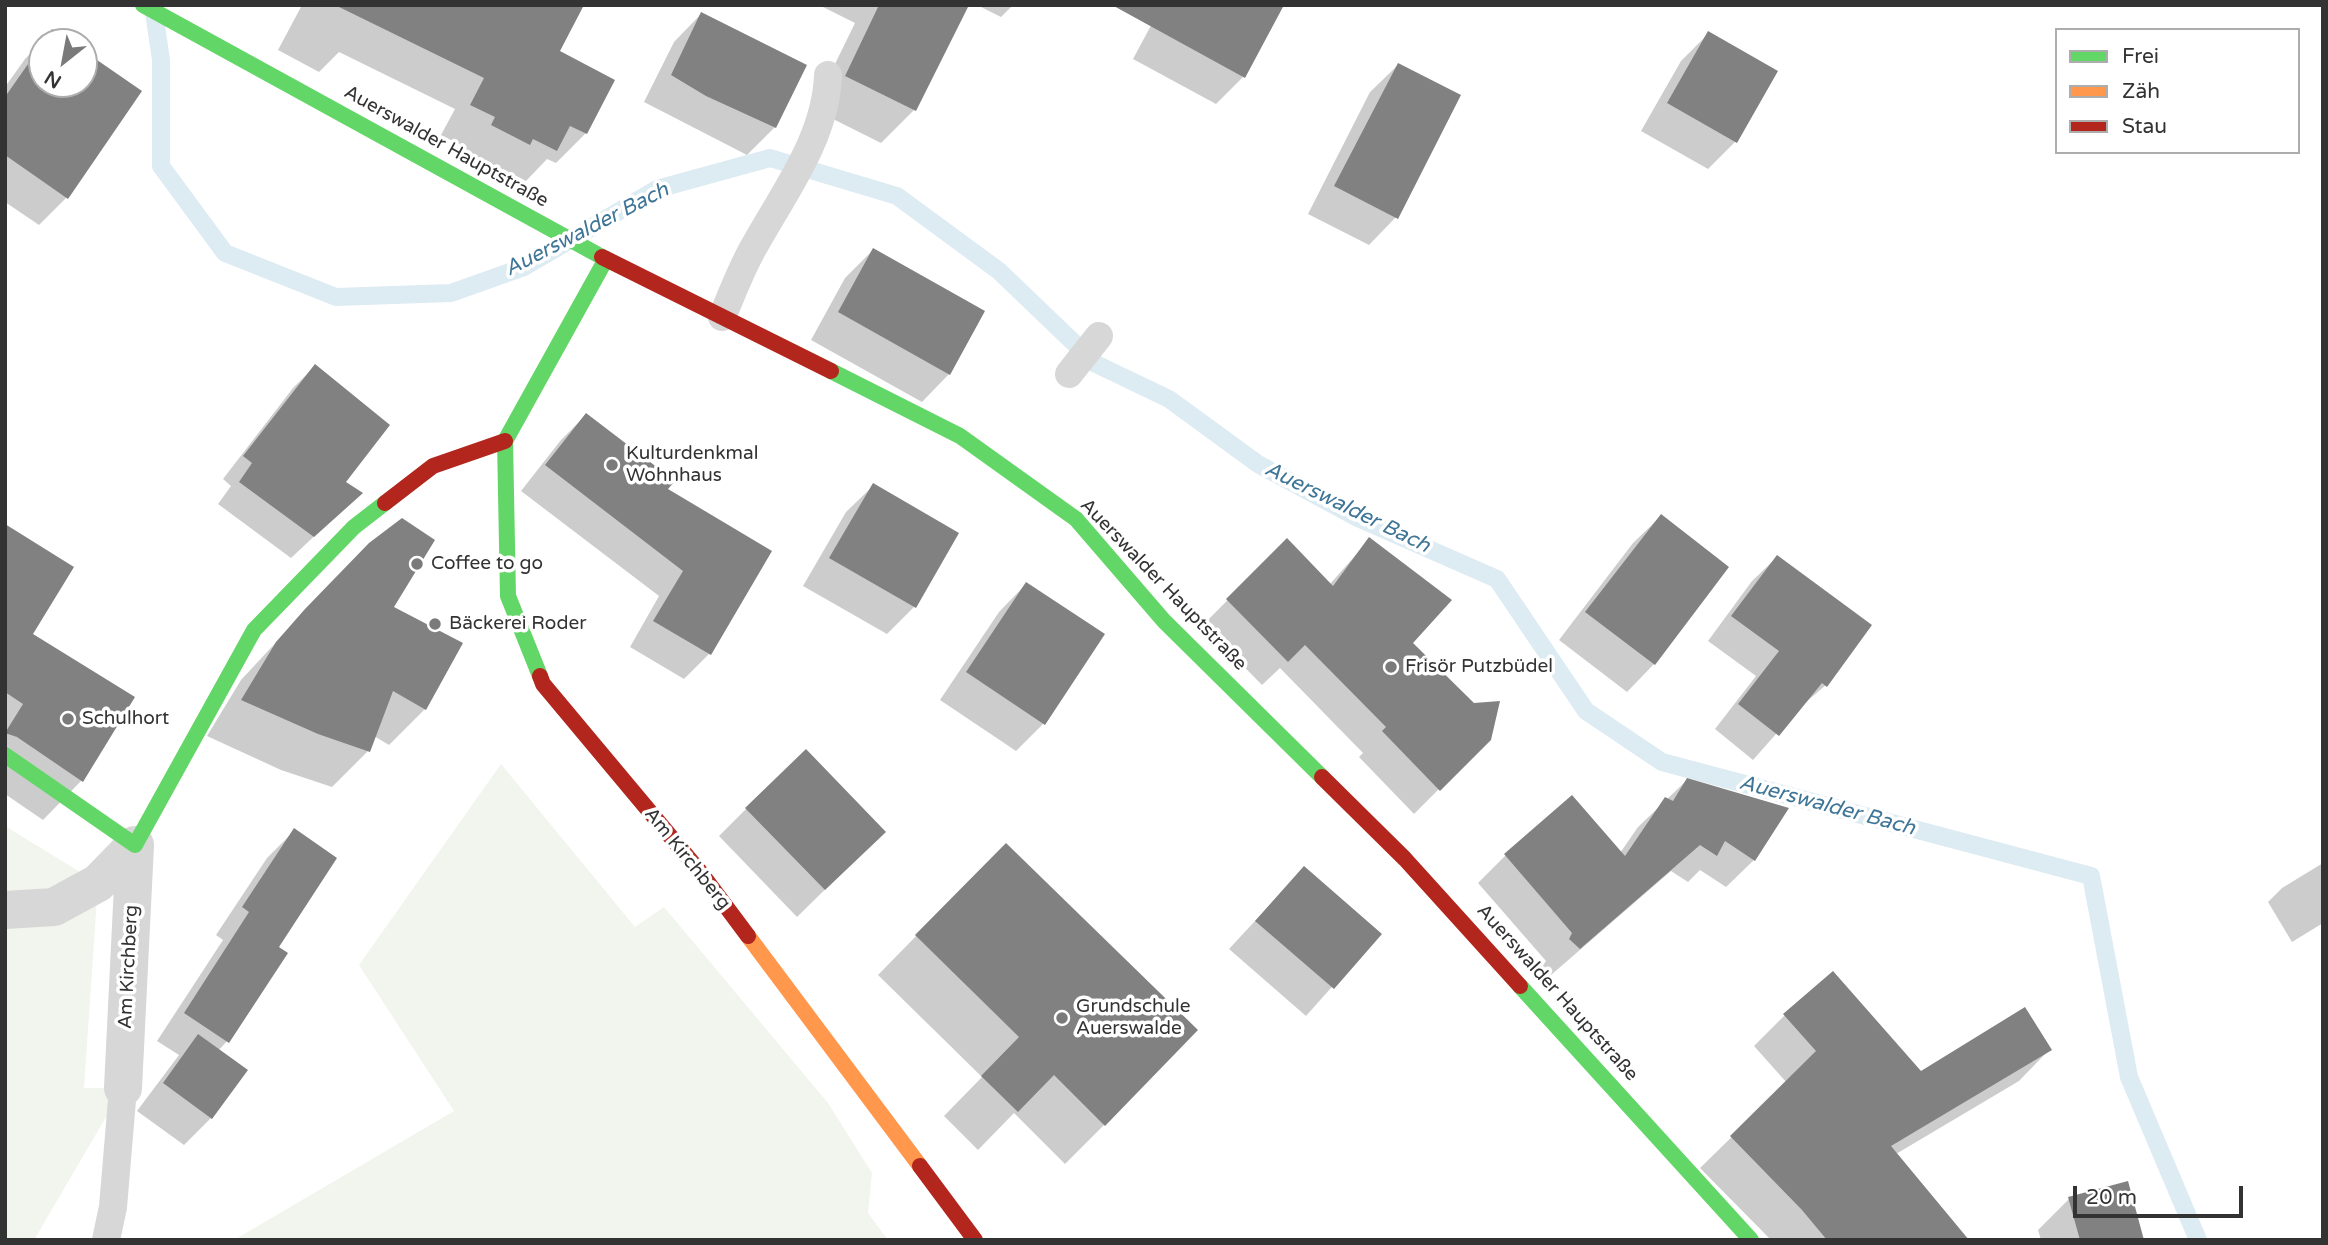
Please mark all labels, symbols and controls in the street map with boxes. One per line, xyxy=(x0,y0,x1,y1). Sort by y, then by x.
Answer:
north arrow xyxy=(28,28,98,98)
legend xyxy=(2055,28,2300,154)
text: Frei xyxy=(2122,44,2159,69)
text: N xyxy=(41,66,65,93)
text: Zäh xyxy=(2122,79,2160,104)
street label: Auerswalder Hauptstraße xyxy=(340,81,552,213)
text: Stau xyxy=(2122,114,2167,139)
water label: Auerswalder Bach xyxy=(501,178,673,282)
place label: Kulturdenkmal Wohnhaus xyxy=(626,443,758,487)
marker: Kulturdenkmal Wohnhaus xyxy=(604,457,620,473)
water label: Auerswalder Bach xyxy=(1260,457,1434,559)
street label: Auerswalder Hauptstraße xyxy=(1075,494,1251,676)
place label: Coffee to go xyxy=(431,553,543,575)
marker: Coffee to go xyxy=(409,556,425,572)
place label: Bäckerei Roder xyxy=(449,613,586,635)
marker: Bäckerei Roder xyxy=(427,616,443,632)
place label: Frisör Putzbüdel xyxy=(1405,656,1553,678)
marker: Frisör Putzbüdel xyxy=(1383,659,1399,675)
place label: Schulhort xyxy=(82,708,169,730)
marker: Schulhort xyxy=(60,711,76,727)
water label: Auerswalder Bach xyxy=(1737,770,1917,842)
street label: Am Kirchberg xyxy=(639,804,735,914)
street label: Auerswalder Hauptstraße xyxy=(1472,900,1642,1086)
street label: Am Kirchberg xyxy=(114,904,144,1030)
place label: Grundschule Auerswalde xyxy=(1076,996,1191,1040)
marker: Grundschule Auerswalde xyxy=(1054,1010,1070,1026)
scale bar xyxy=(2076,1172,2246,1216)
text: 20 m xyxy=(2086,1185,2137,1210)

